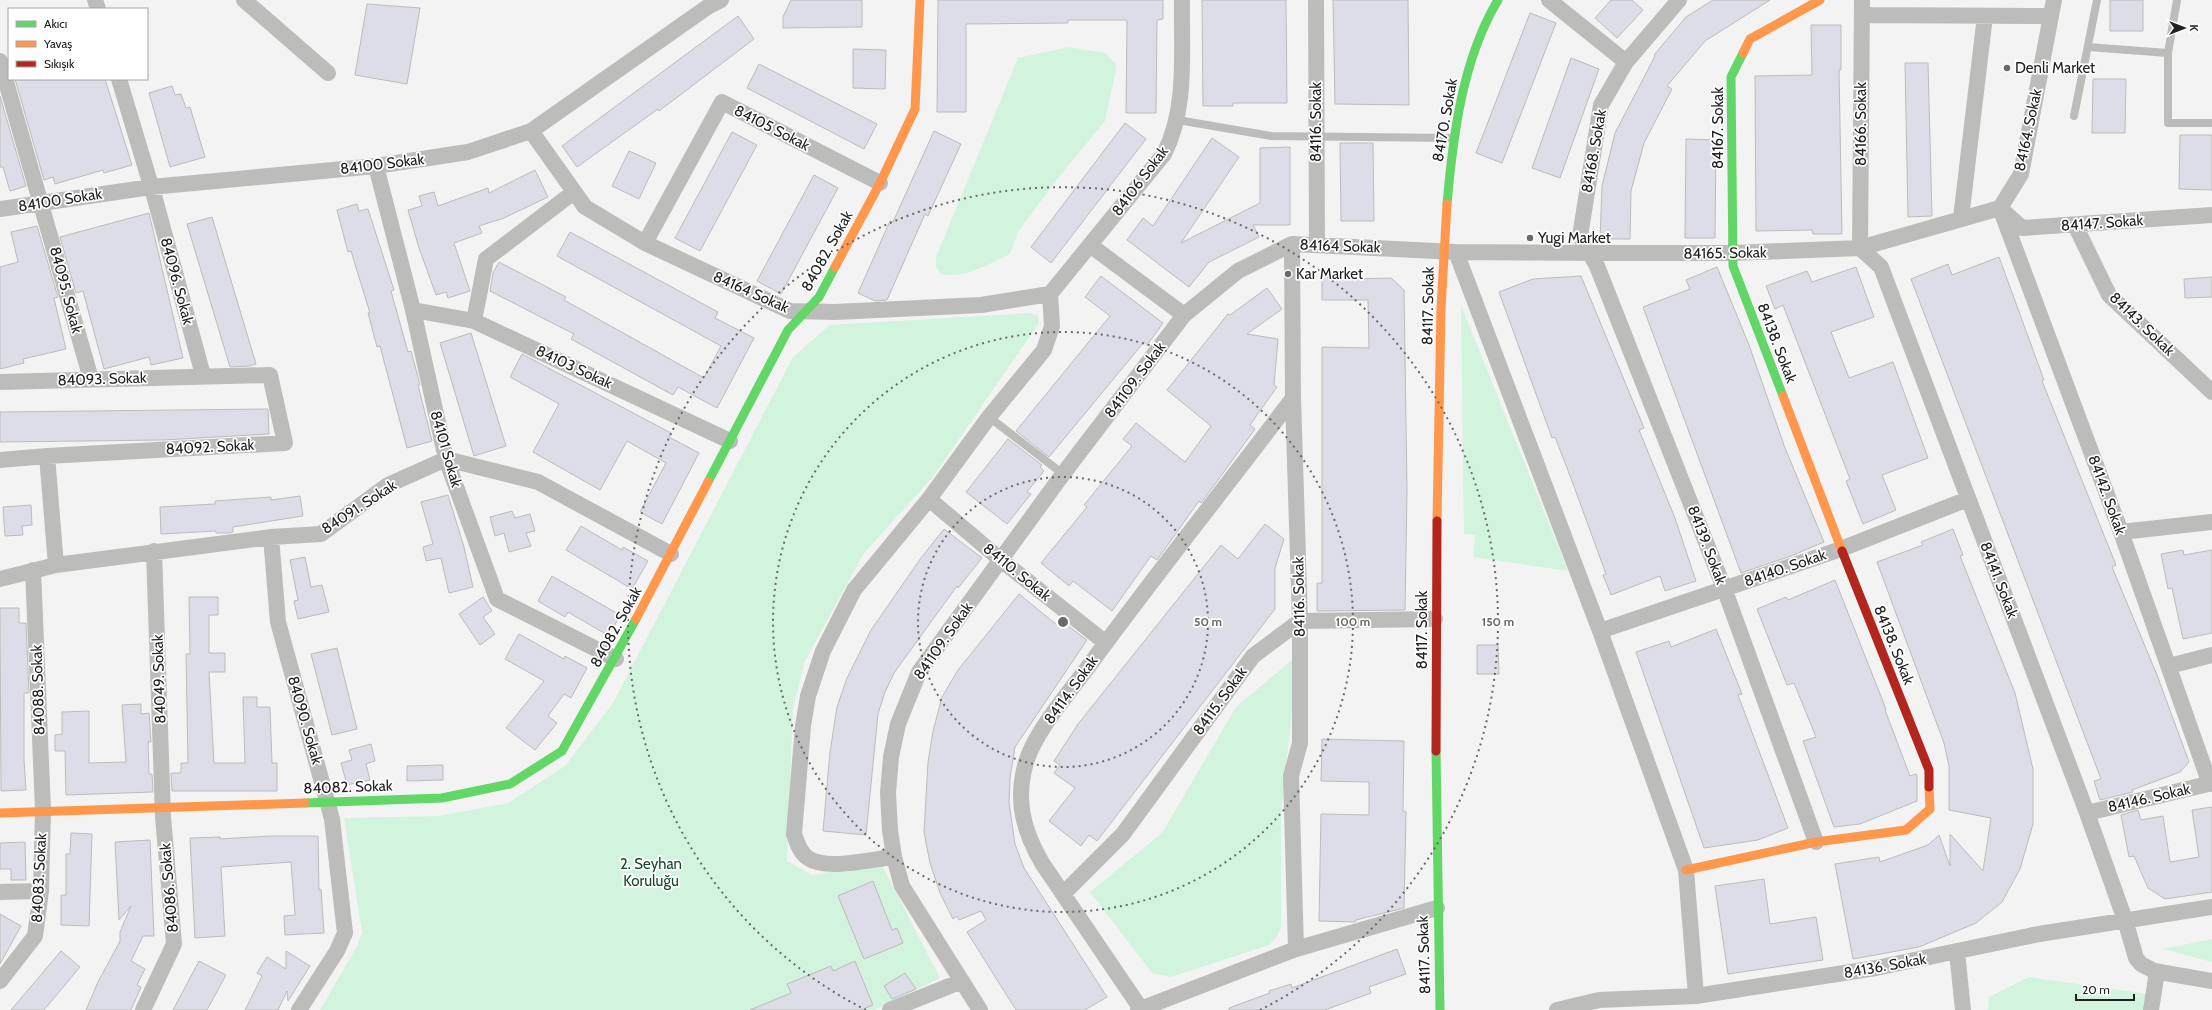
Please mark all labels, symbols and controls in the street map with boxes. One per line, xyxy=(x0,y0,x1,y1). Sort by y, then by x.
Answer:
legend xyxy=(8,8,148,80)
north arrow xyxy=(2164,8,2204,48)
text: Akıcı xyxy=(44,16,67,31)
text: K xyxy=(2187,25,2201,32)
text: Yavaş xyxy=(43,36,72,51)
text: Sıkışık xyxy=(44,56,75,71)
place label: Denli Market xyxy=(2015,59,2095,77)
marker: Denli Market xyxy=(2002,63,2012,73)
street label: 84170. Sokak xyxy=(1429,77,1461,163)
street label: 84116. Sokak xyxy=(1307,82,1325,162)
street label: 84166. Sokak xyxy=(1852,82,1870,166)
street label: 84167. Sokak xyxy=(1709,87,1727,169)
street label: 84164. Sokak xyxy=(2010,87,2046,173)
street label: 84105 Sokak xyxy=(731,101,813,155)
street label: 84168. Sokak xyxy=(1578,108,1610,194)
street label: 84106 Sokak xyxy=(1108,142,1172,219)
street label: 84100 Sokak xyxy=(339,150,425,178)
street label: 84100 Sokak xyxy=(17,184,103,216)
street label: 84082. Sokak xyxy=(797,207,857,294)
street label: 84147. Sokak xyxy=(2060,211,2144,235)
place label: Yugi Market xyxy=(1537,229,1611,247)
marker: Yugi Market xyxy=(1525,233,1535,243)
street label: 84096. Sokak xyxy=(157,236,197,327)
street label: 84164 Sokak xyxy=(1299,236,1381,256)
street label: 84165. Sokak xyxy=(1683,243,1767,263)
street label: 84095. Sokak xyxy=(46,245,86,336)
place label: Kar Market xyxy=(1296,265,1363,283)
street label: 84117. Sokak xyxy=(1418,266,1438,345)
street label: 84164 Sokak xyxy=(710,267,792,317)
marker: Kar Market xyxy=(1283,269,1293,279)
street label: 84143. Sokak xyxy=(2106,289,2178,360)
street label: 84138. Sokak xyxy=(1754,301,1801,386)
street label: 841109. Sokak xyxy=(1101,338,1170,421)
street label: 84103 Sokak xyxy=(533,341,615,393)
street label: 84093. Sokak xyxy=(57,368,147,390)
street label: 84101 Sokak xyxy=(426,409,466,490)
street label: 84092. Sokak xyxy=(165,436,255,458)
street label: 84142. Sokak xyxy=(2084,453,2130,537)
street label: 84091. Sokak xyxy=(318,476,400,538)
street label: 84139. Sokak xyxy=(1684,503,1730,587)
street label: 84110. Sokak xyxy=(980,539,1055,605)
street label: 84141. Sokak xyxy=(1976,539,2022,621)
street label: 84140. Sokak xyxy=(1742,545,1829,590)
street label: 84116. Sokak xyxy=(1289,557,1309,637)
street label: 84082. Sokak xyxy=(586,583,646,670)
street label: 84117. Sokak xyxy=(1413,590,1431,669)
street label: 841109. Sokak xyxy=(910,599,976,683)
street label: 84138. Sokak xyxy=(1870,603,1918,688)
text: 50 m xyxy=(1194,614,1222,629)
text: 100 m xyxy=(1336,614,1370,629)
text: 150 m xyxy=(1482,614,1514,629)
centre of rings xyxy=(1056,615,1070,629)
street label: 84049. Sokak xyxy=(148,634,170,724)
street label: 84088. Sokak xyxy=(27,644,49,736)
street label: 84114. Sokak xyxy=(1040,652,1102,728)
street label: 84115. Sokak xyxy=(1189,663,1251,739)
street label: 84090. Sokak xyxy=(284,674,326,766)
street label: 84082. Sokak xyxy=(303,776,393,798)
street label: 84146. Sokak xyxy=(2106,780,2192,816)
street label: 84083. Sokak xyxy=(28,833,50,923)
street label: 84086. Sokak xyxy=(156,842,182,934)
park label: 2. Seyhan Koruluğu xyxy=(620,855,682,890)
street label: 84117. Sokak xyxy=(1414,915,1434,995)
street label: 84136. Sokak xyxy=(1842,950,1928,982)
scale bar xyxy=(2076,976,2134,1002)
text: 20 m xyxy=(2082,982,2110,997)

